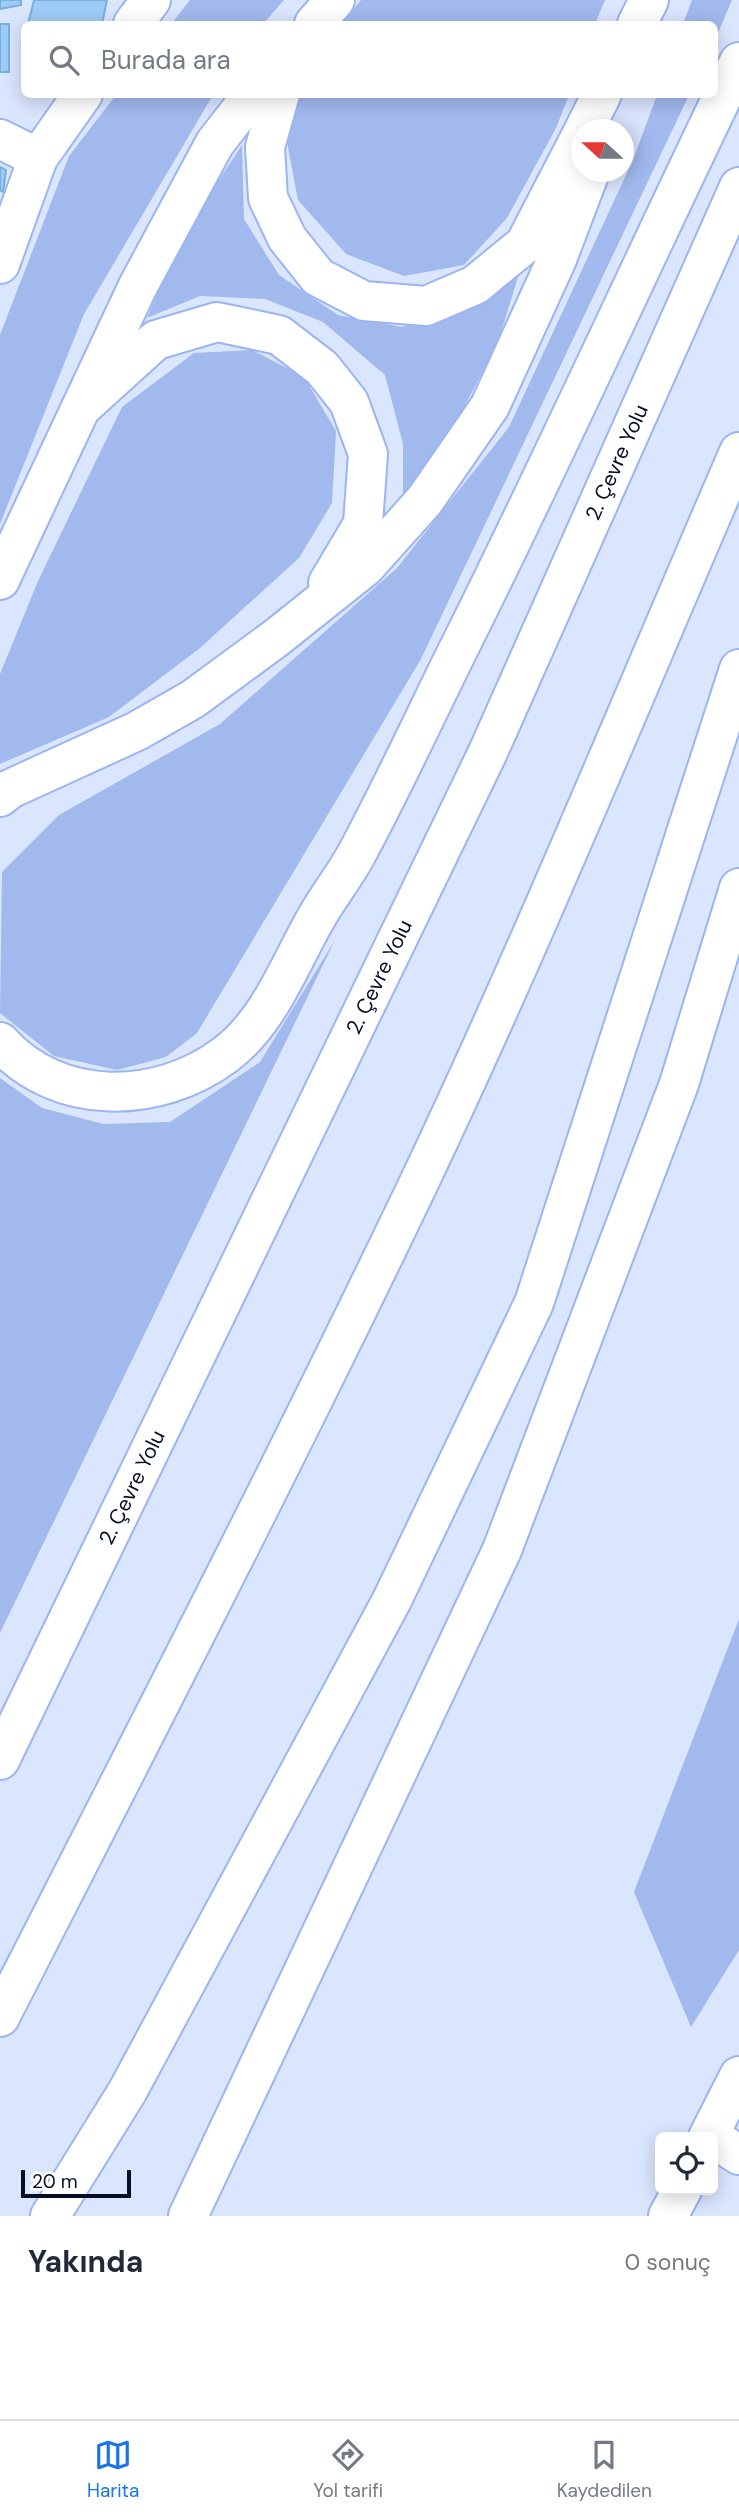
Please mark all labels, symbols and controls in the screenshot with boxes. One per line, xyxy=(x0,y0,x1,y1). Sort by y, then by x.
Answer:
search box xyxy=(21,21,718,98)
icon: search xyxy=(45,41,83,79)
text: Burada ara xyxy=(101,43,231,77)
north arrow xyxy=(571,119,634,182)
street label: 2. Çevre Yolu xyxy=(579,400,655,525)
street label: 2. Çevre Yolu xyxy=(339,915,419,1039)
street label: 2. Çevre Yolu xyxy=(92,1425,172,1549)
map controls xyxy=(655,2132,718,2195)
button: locate xyxy=(655,2132,718,2195)
scale bar xyxy=(21,2167,131,2199)
text: 20 m xyxy=(32,2169,78,2194)
text: Yakında xyxy=(28,2242,143,2281)
text: 0 sonuç xyxy=(624,2247,711,2277)
tab: Harita xyxy=(87,2436,139,2503)
tab: Yol tarifi xyxy=(313,2436,383,2503)
tab: Kaydedilen xyxy=(557,2436,652,2503)

